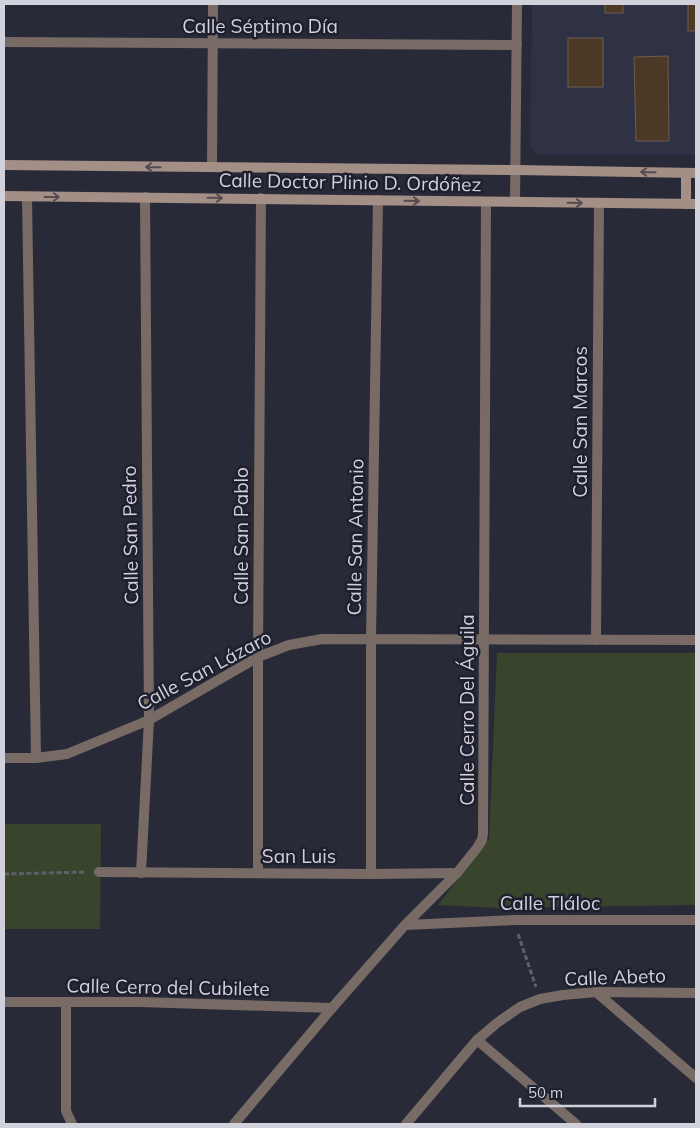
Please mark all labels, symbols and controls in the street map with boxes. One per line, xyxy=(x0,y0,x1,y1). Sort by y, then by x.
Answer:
street label: Calle Séptimo Día xyxy=(182,14,338,38)
one-way arrow xyxy=(145,162,161,172)
one-way arrow xyxy=(640,167,656,177)
street label: Calle Doctor Plinio D. Ordóñez xyxy=(218,168,482,196)
one-way arrow xyxy=(44,192,60,202)
one-way arrow xyxy=(206,193,223,203)
one-way arrow xyxy=(404,196,420,206)
one-way arrow xyxy=(566,198,583,208)
street label: Calle San Marcos xyxy=(568,346,592,498)
street label: Calle San Antonio xyxy=(342,458,368,616)
street label: Calle San Pedro xyxy=(117,465,143,605)
street label: Calle San Pablo xyxy=(229,467,253,605)
street label: Calle Cerro Del Águila xyxy=(455,614,479,806)
street label: Calle San Lázaro xyxy=(133,625,275,715)
street label: San Luis xyxy=(262,844,336,868)
street label: Calle Tláloc xyxy=(500,891,600,915)
street label: Calle Abeto xyxy=(564,963,666,991)
street label: Calle Cerro del Cubilete xyxy=(66,973,270,1001)
scale bar xyxy=(520,1076,655,1108)
text: 50 m xyxy=(528,1083,563,1102)

